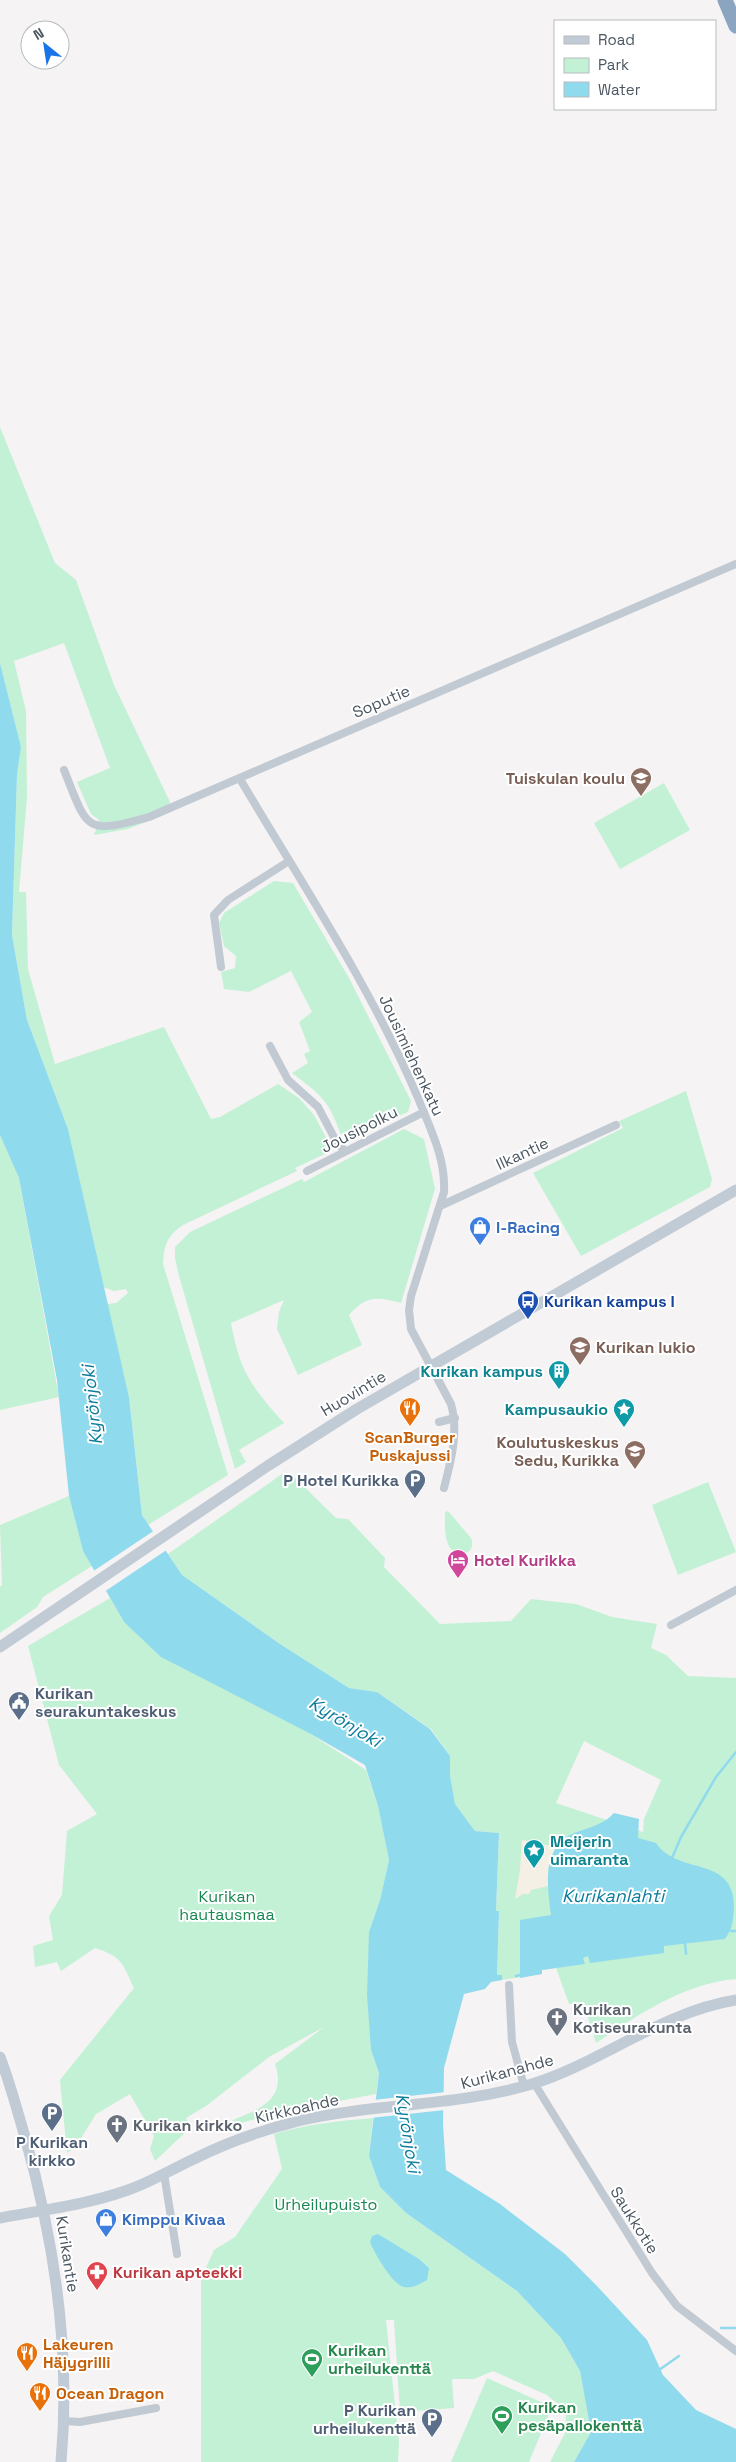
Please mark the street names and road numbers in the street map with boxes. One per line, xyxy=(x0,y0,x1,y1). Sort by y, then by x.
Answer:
street label: Soputie xyxy=(349,680,413,723)
street label: Jousimiehenkatu xyxy=(374,991,449,1119)
street label: Jousipolku xyxy=(317,1101,401,1158)
street label: Ilkantie xyxy=(492,1132,552,1175)
street label: Huovintie xyxy=(317,1366,390,1421)
street label: Kurikanahde xyxy=(458,2049,556,2094)
street label: Kirkkoahde xyxy=(253,2089,341,2128)
street label: Saukkotie xyxy=(606,2183,664,2258)
street label: Kurikantie xyxy=(51,2214,84,2294)

